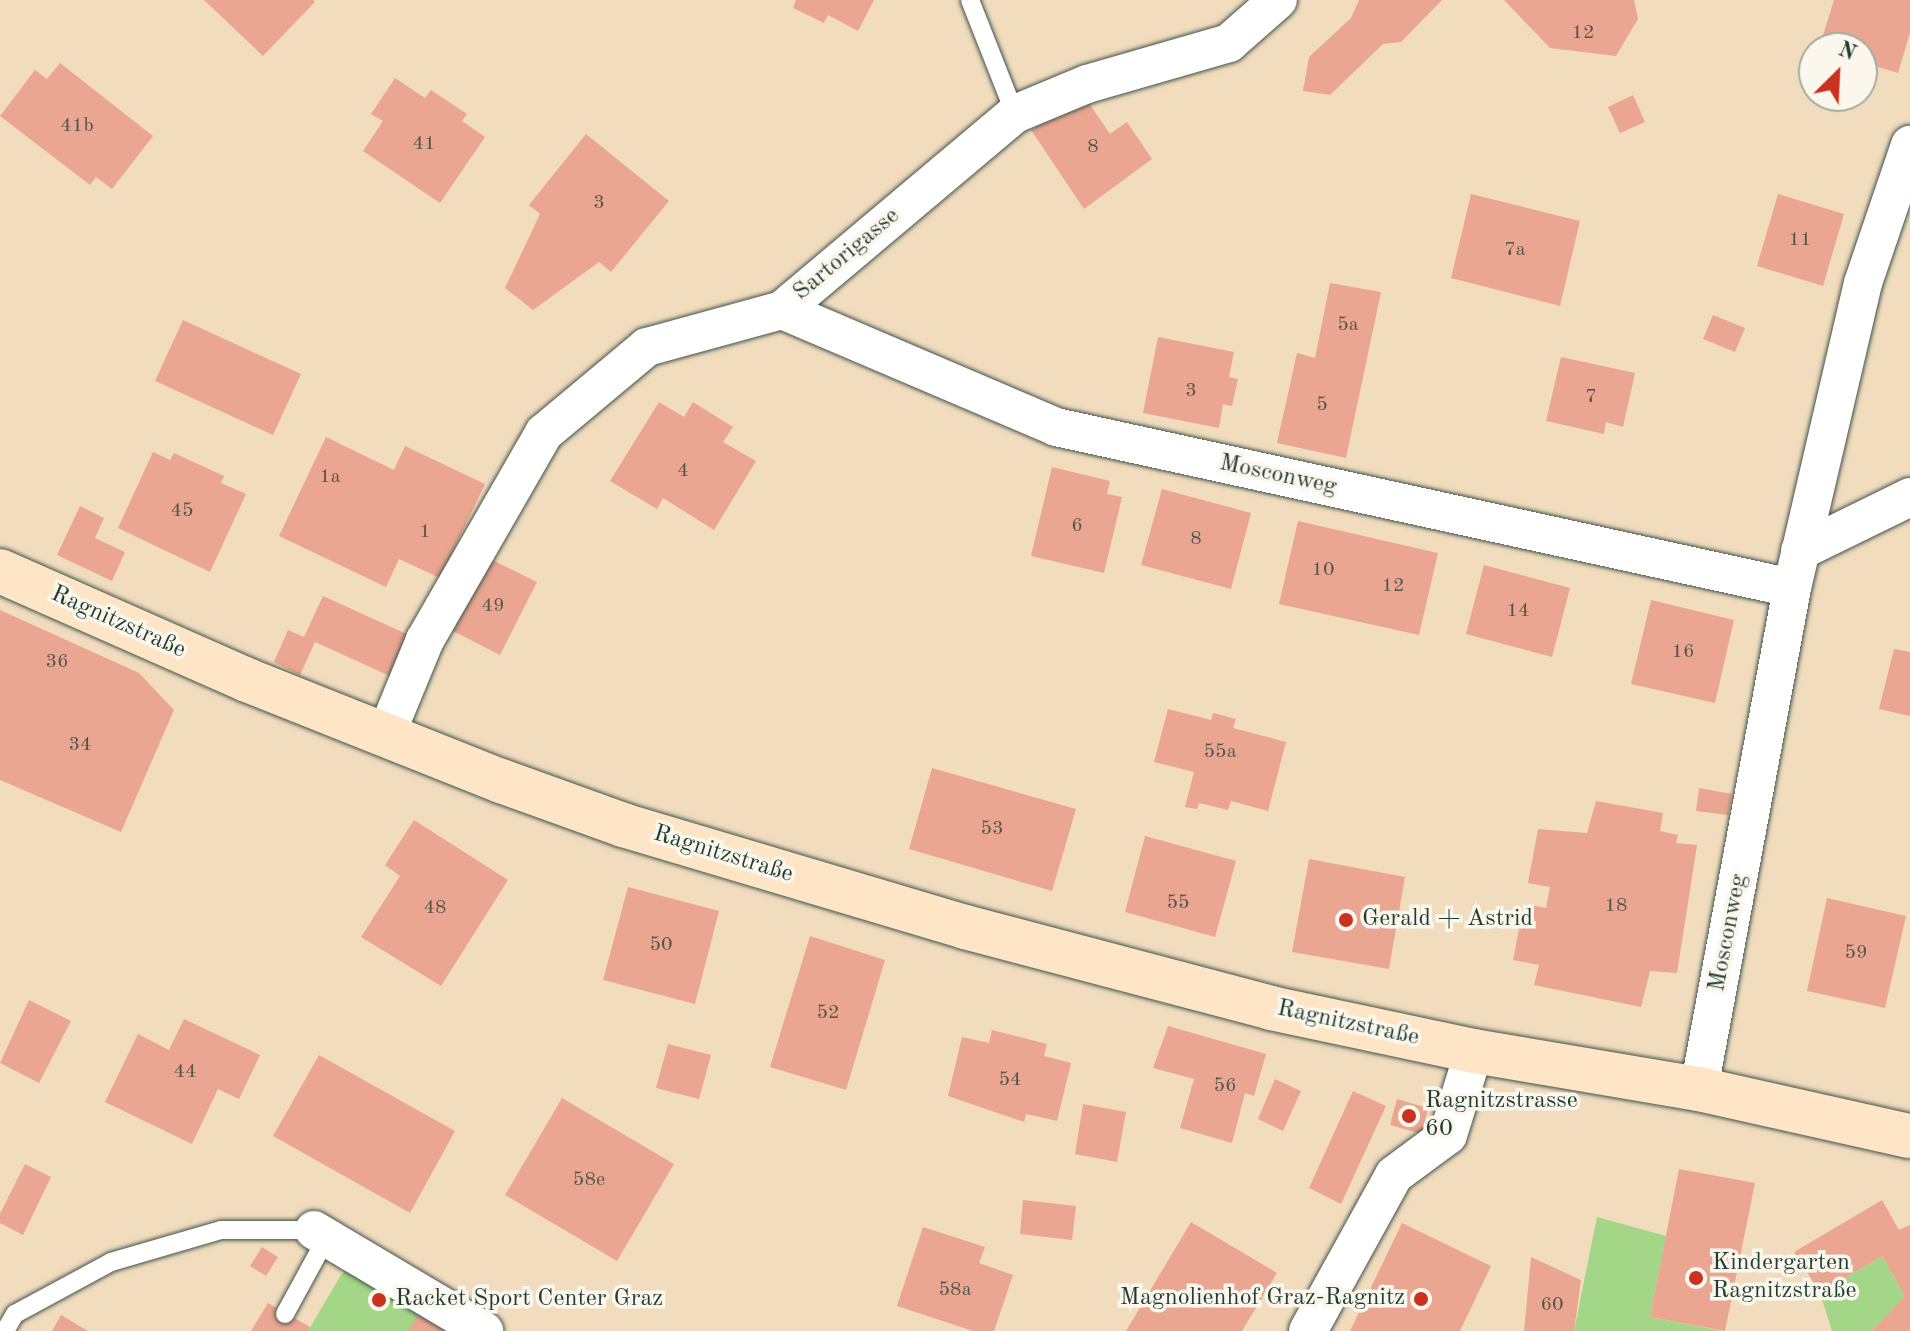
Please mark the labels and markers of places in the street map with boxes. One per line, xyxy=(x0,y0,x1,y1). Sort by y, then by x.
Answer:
place label: Gerald + Astrid xyxy=(1362,906,1533,934)
marker: Gerald + Astrid xyxy=(1337,911,1355,929)
place label: Ragnitzstrasse 60 xyxy=(1425,1088,1578,1144)
marker: Ragnitzstrasse 60 xyxy=(1400,1107,1418,1125)
place label: Kindergarten Ragnitzstraße xyxy=(1712,1250,1857,1306)
marker: Kindergarten Ragnitzstraße xyxy=(1687,1269,1705,1287)
place label: Magnolienhof Graz-Ragnitz xyxy=(1120,1285,1405,1313)
place label: Racket Sport Center Graz xyxy=(395,1286,663,1314)
marker: Magnolienhof Graz-Ragnitz xyxy=(1412,1290,1430,1308)
marker: Racket Sport Center Graz xyxy=(370,1291,388,1309)

